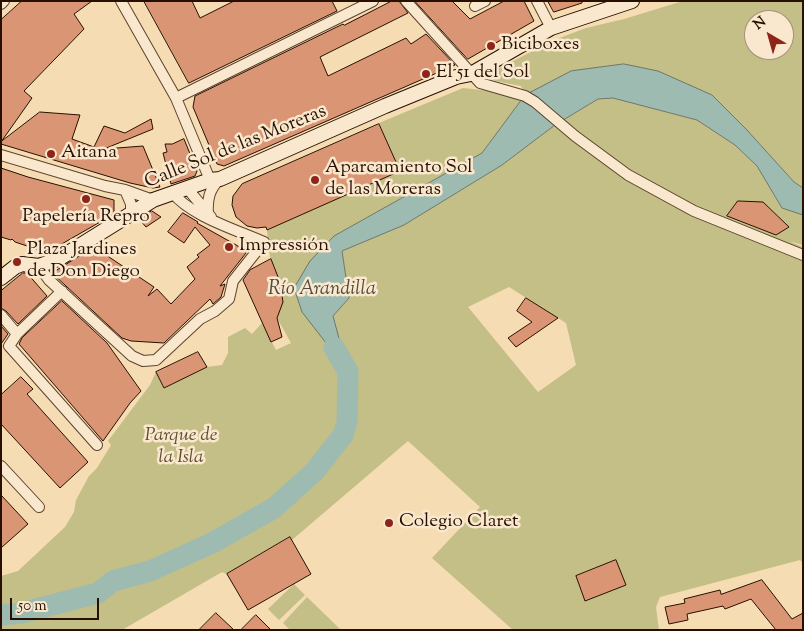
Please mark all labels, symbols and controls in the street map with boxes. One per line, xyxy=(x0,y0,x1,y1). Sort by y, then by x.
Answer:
north arrow xyxy=(744,10,794,60)
text: N xyxy=(750,13,771,35)
place label: Biciboxes xyxy=(501,35,579,57)
marker: Biciboxes xyxy=(485,40,497,52)
place label: El 51 del Sol xyxy=(436,63,529,85)
marker: El 51 del Sol xyxy=(420,68,432,80)
street label: Calle Sol de las Moreras xyxy=(142,101,330,195)
place label: Aitana xyxy=(61,143,117,165)
marker: Aitana xyxy=(45,148,57,160)
place label: Aparcamiento Sol de las Moreras xyxy=(325,158,473,202)
marker: Aparcamiento Sol de las Moreras xyxy=(309,174,321,186)
marker: Papelería Repro xyxy=(80,193,92,205)
place label: Papelería Repro xyxy=(22,207,150,229)
place label: Impressión xyxy=(239,236,329,258)
place label: Plaza Jardines de Don Diego xyxy=(27,240,140,284)
marker: Impressión xyxy=(223,241,235,253)
marker: Plaza Jardines de Don Diego xyxy=(11,256,23,268)
water label: Río Arandilla xyxy=(268,279,376,303)
park label: Parque de la Isla xyxy=(145,426,217,470)
place label: Colegio Claret xyxy=(399,512,519,534)
marker: Colegio Claret xyxy=(383,517,395,529)
scale bar xyxy=(12,588,101,620)
text: 50 m xyxy=(18,596,47,617)

